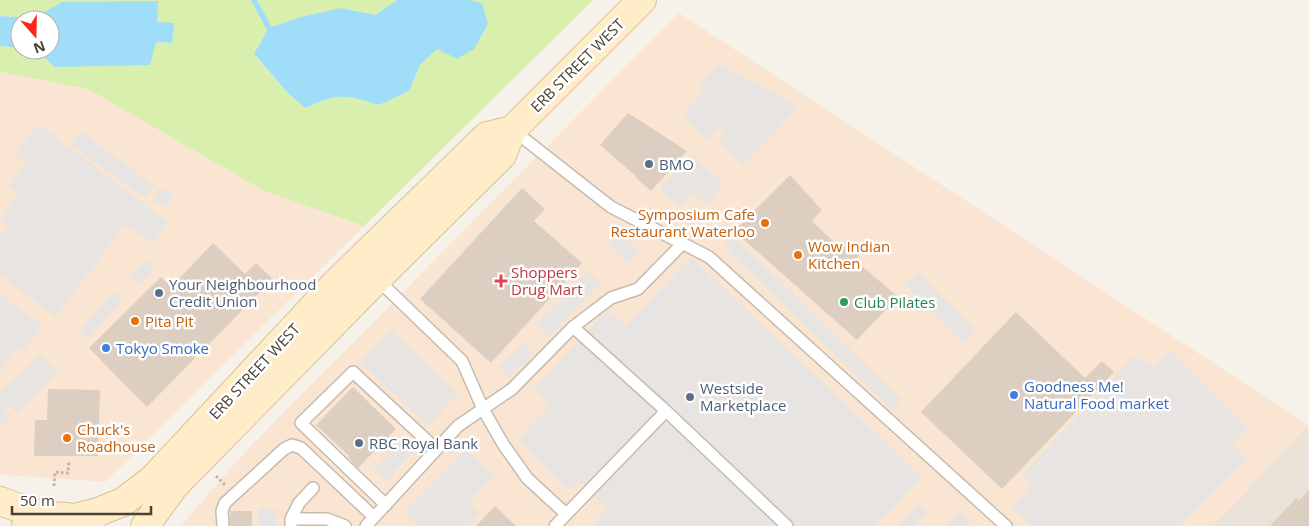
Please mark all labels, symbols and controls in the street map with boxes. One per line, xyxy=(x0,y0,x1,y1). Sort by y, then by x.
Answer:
north arrow xyxy=(10,10,60,60)
street label: ERB STREET WEST xyxy=(526,13,629,116)
text: N xyxy=(31,37,48,59)
place label: BMO xyxy=(659,154,694,174)
marker: BMO xyxy=(643,158,655,170)
place label: Symposium Cafe Restaurant Waterloo xyxy=(610,204,755,241)
marker: Symposium Cafe Restaurant Waterloo xyxy=(759,217,771,229)
place label: Wow Indian Kitchen xyxy=(808,236,890,273)
marker: Wow Indian Kitchen xyxy=(792,249,804,261)
place label: Shoppers Drug Mart xyxy=(511,262,583,299)
place label: Your Neighbourhood Credit Union xyxy=(169,274,316,311)
marker: Shoppers Drug Mart xyxy=(495,275,507,287)
marker: Your Neighbourhood Credit Union xyxy=(153,287,165,299)
place label: Club Pilates xyxy=(854,292,935,312)
marker: Club Pilates xyxy=(838,296,850,308)
place label: Pita Pit xyxy=(145,311,194,331)
marker: Pita Pit xyxy=(129,315,141,327)
street label: ERB STREET WEST xyxy=(204,318,304,423)
place label: Tokyo Smoke xyxy=(116,338,209,358)
marker: Tokyo Smoke xyxy=(100,342,112,354)
place label: Goodness Me! Natural Food market xyxy=(1024,376,1169,413)
place label: Westside Marketplace xyxy=(700,378,787,415)
marker: Goodness Me! Natural Food market xyxy=(1008,389,1020,401)
marker: Westside Marketplace xyxy=(684,391,696,403)
place label: Chuck's Roadhouse xyxy=(77,419,156,456)
marker: Chuck's Roadhouse xyxy=(61,432,73,444)
place label: RBC Royal Bank xyxy=(369,433,478,453)
marker: RBC Royal Bank xyxy=(353,437,365,449)
scale bar xyxy=(12,484,151,516)
text: 50 m xyxy=(20,490,55,510)

